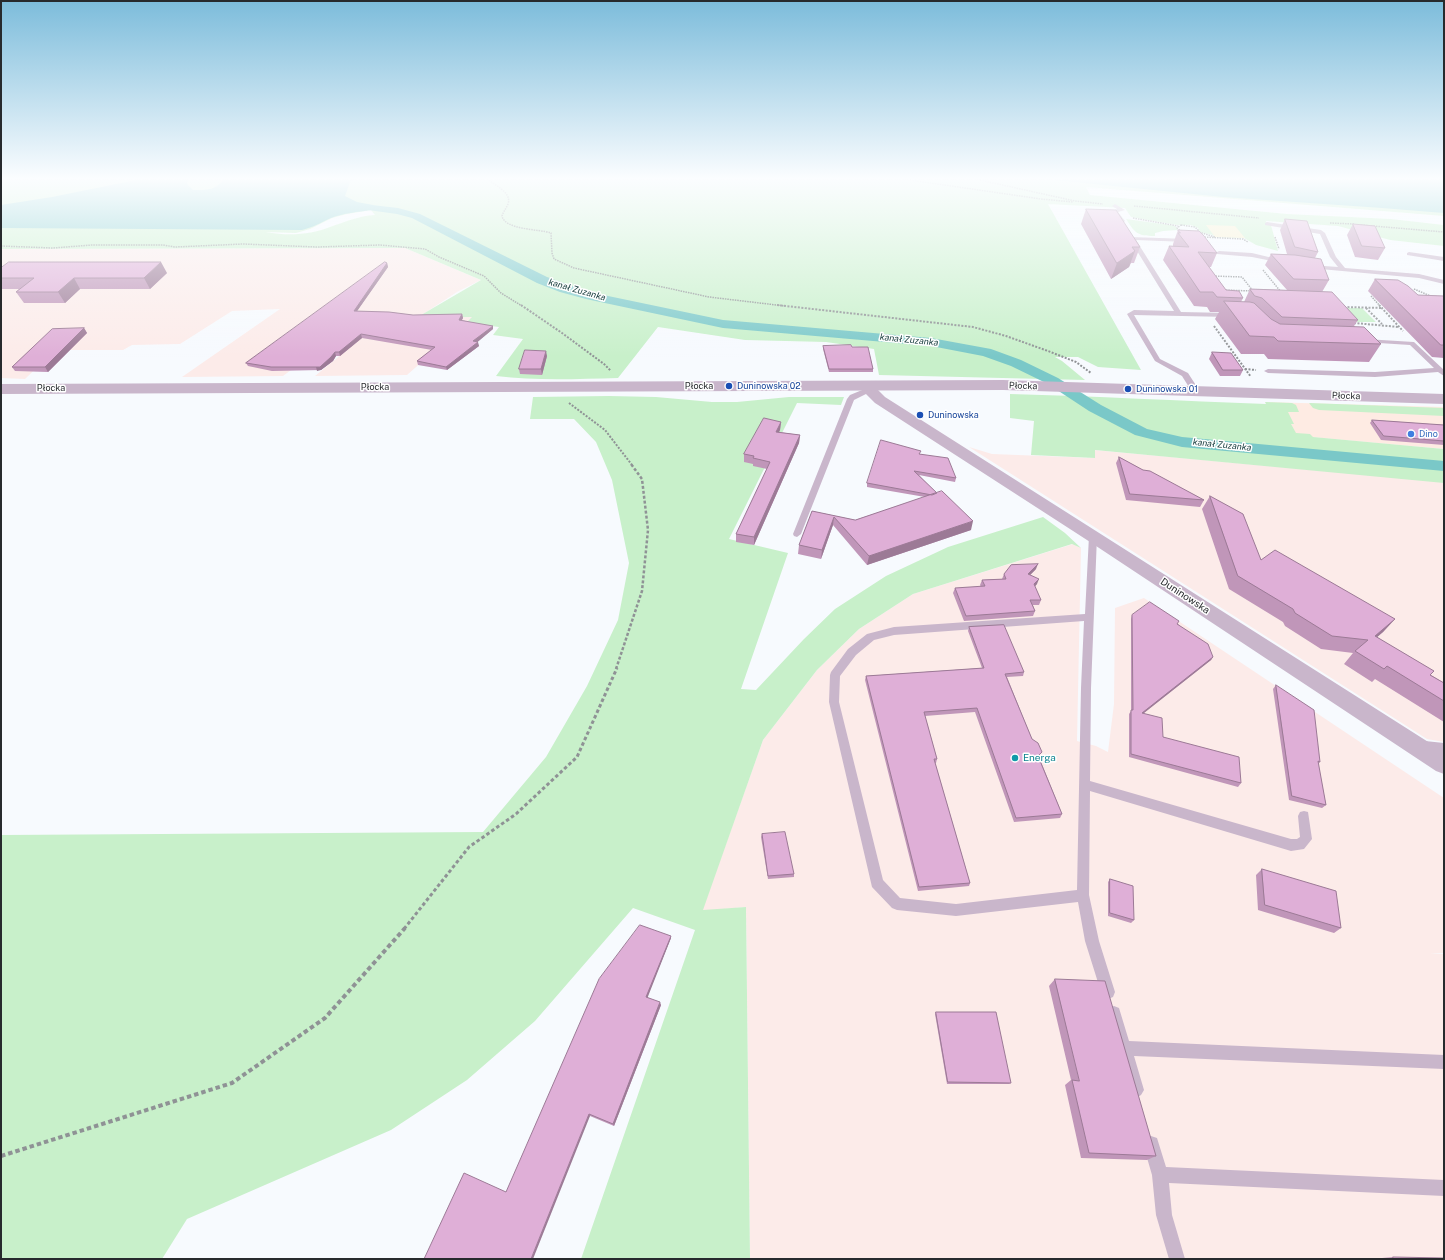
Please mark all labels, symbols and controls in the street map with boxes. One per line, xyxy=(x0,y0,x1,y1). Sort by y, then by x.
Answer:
water label: kanał Zuzanka xyxy=(547,277,607,303)
water label: kanał Zuzanka xyxy=(879,332,939,348)
street label: Płocka xyxy=(1009,380,1037,392)
street label: Płocka xyxy=(685,381,713,391)
marker: Duninowska 02 xyxy=(724,381,734,391)
place label: Duninowska 02 xyxy=(737,381,801,391)
street label: Płocka xyxy=(361,382,389,392)
street label: Płocka xyxy=(37,383,65,393)
marker: Duninowska 01 xyxy=(1123,384,1133,394)
place label: Duninowska 01 xyxy=(1136,384,1198,394)
street label: Płocka xyxy=(1332,390,1360,402)
marker: Duninowska xyxy=(915,410,925,420)
place label: Duninowska xyxy=(928,410,979,420)
marker: Dino xyxy=(1406,429,1416,439)
place label: Dino xyxy=(1419,429,1438,439)
water label: kanał Zuzanka xyxy=(1192,437,1252,453)
street label: Duninowska xyxy=(1158,576,1212,616)
place label: Energa xyxy=(1023,752,1056,764)
marker: Energa xyxy=(1010,753,1020,763)

